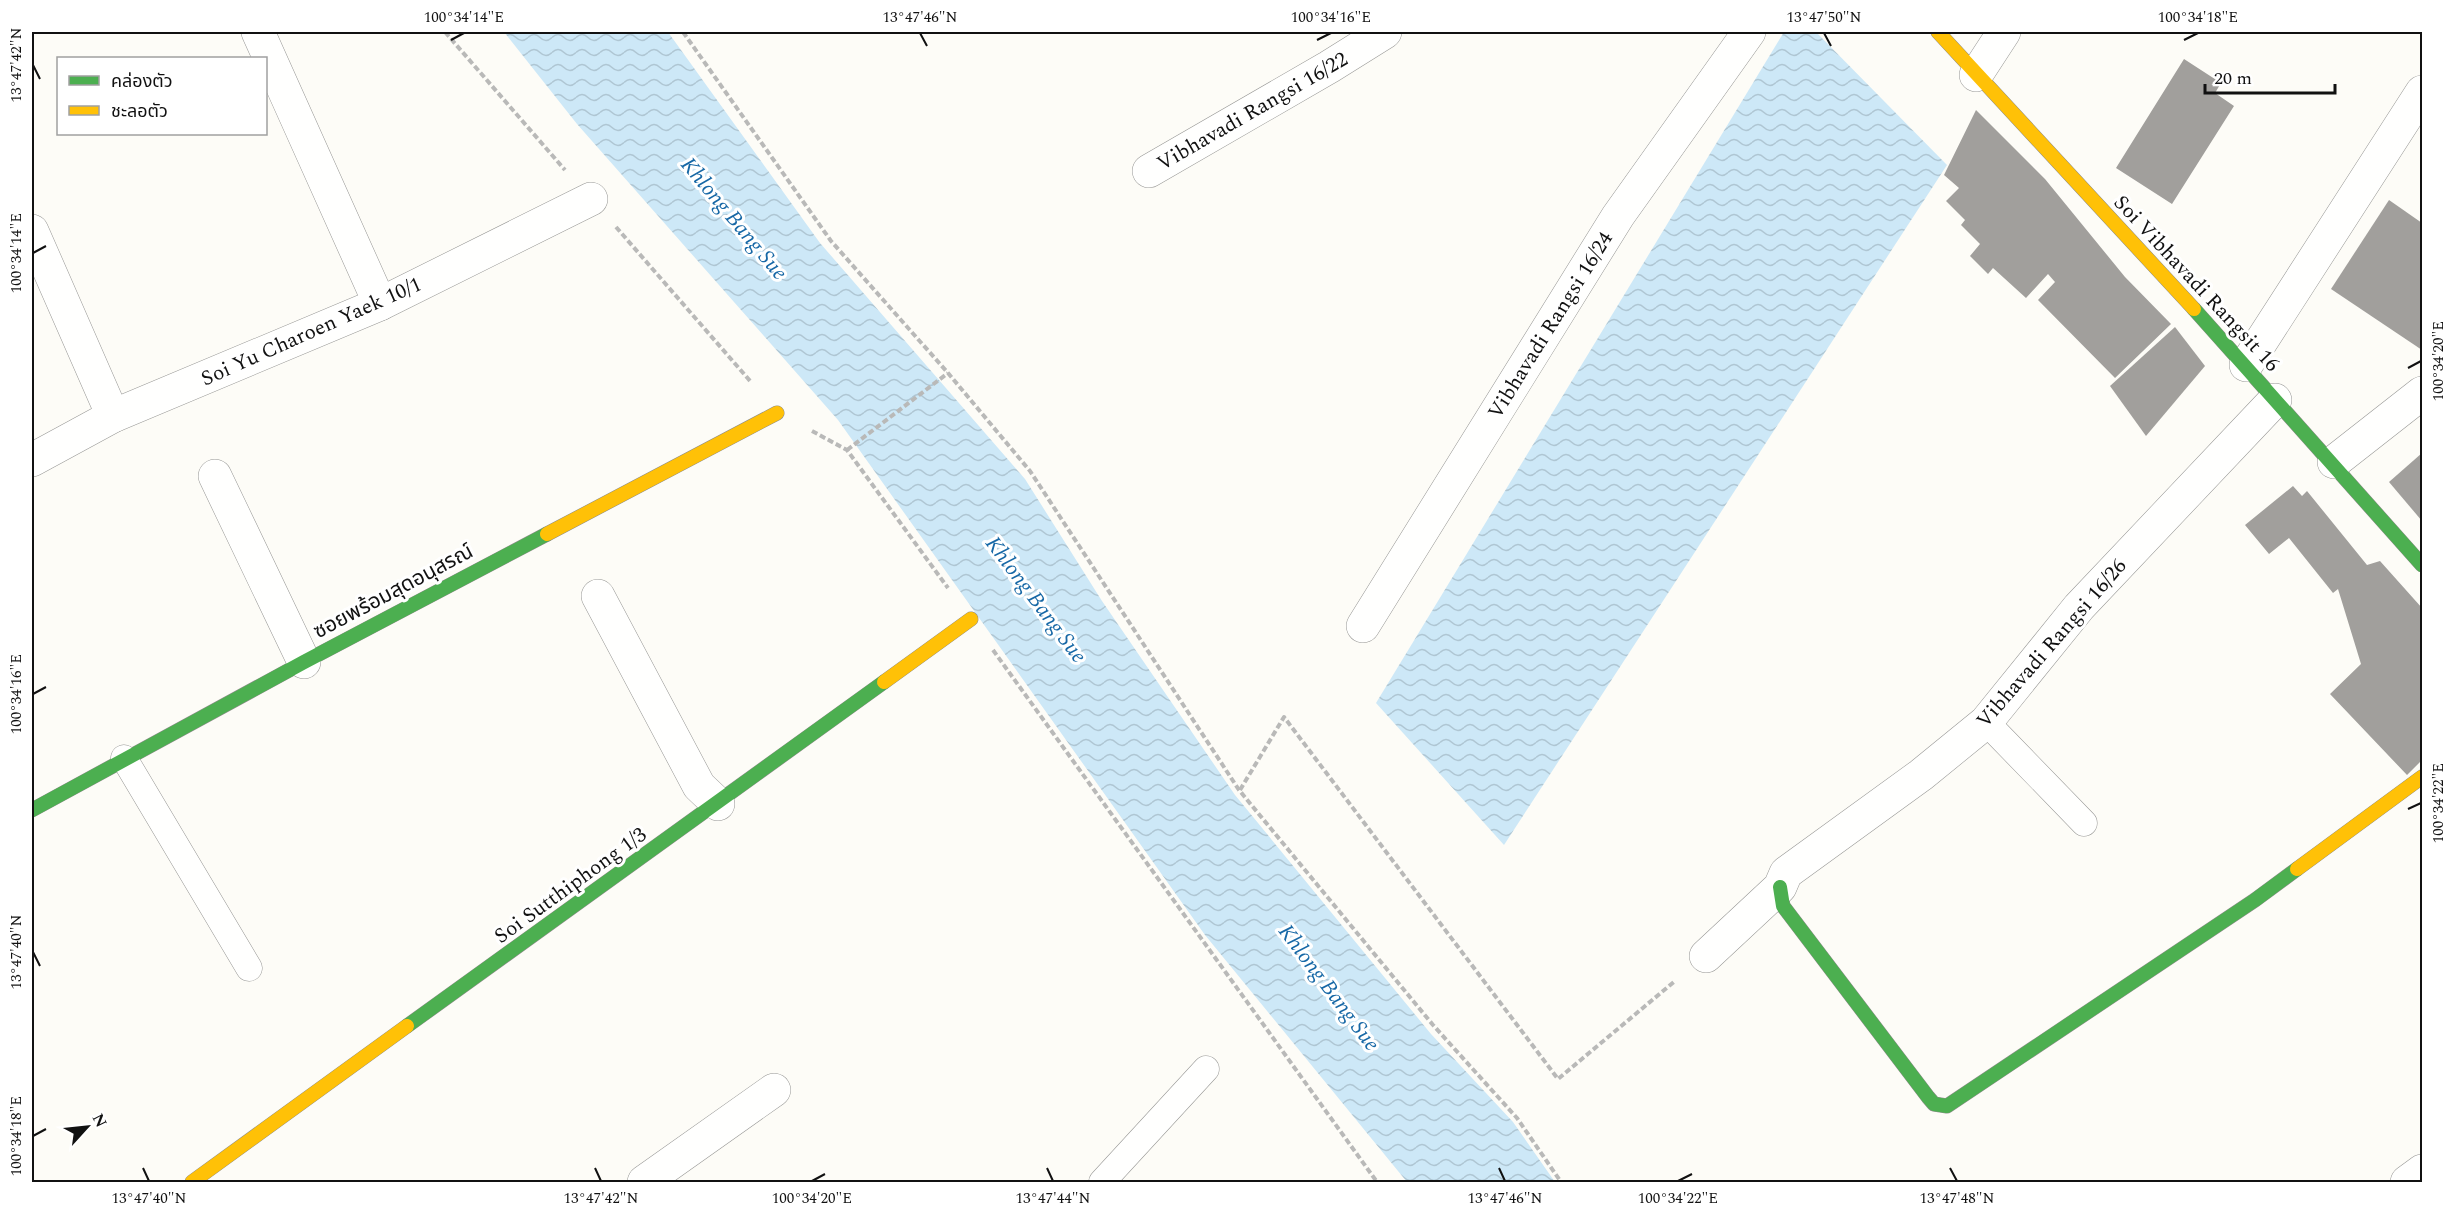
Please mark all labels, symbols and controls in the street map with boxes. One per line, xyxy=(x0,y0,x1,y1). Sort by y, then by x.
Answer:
text: 100°34'14"E xyxy=(424,6,504,29)
text: 13°47'46"N xyxy=(883,6,958,29)
text: 100°34'16"E xyxy=(1291,6,1371,29)
text: 13°47'50"N xyxy=(1787,6,1862,29)
text: 100°34'18"E xyxy=(2158,6,2238,29)
text: 13°47'42"N xyxy=(5,27,28,103)
street label: Vibhavadi Rangsi 16/22 xyxy=(1151,44,1354,180)
legend xyxy=(57,57,267,135)
scale bar xyxy=(2205,57,2336,95)
text: 20 m xyxy=(2214,65,2252,92)
text: คล่องตัว xyxy=(111,68,173,95)
text: ชะลอตัว xyxy=(111,98,168,125)
water label: Khlong Bang Sue xyxy=(672,150,795,288)
street label: Soi Vibhavadi Rangsit 16 xyxy=(2105,188,2287,379)
text: 100°34'14"E xyxy=(5,213,28,293)
street label: Vibhavadi Rangsi 16/24 xyxy=(1480,225,1622,426)
street label: Soi Yu Charoen Yaek 10/1 xyxy=(196,269,427,395)
text: 100°34'20"E xyxy=(2427,321,2450,401)
water label: Khlong Bang Sue xyxy=(977,529,1095,671)
street label: ซอยพร้อมสุดอนุสรณ์ xyxy=(308,536,479,648)
street label: Vibhavadi Rangsi 16/26 xyxy=(1969,552,2135,736)
text: 100°34'16"E xyxy=(5,654,28,734)
text: 100°34'22"E xyxy=(2427,763,2450,843)
street label: Soi Sutthiphong 1/3 xyxy=(488,819,654,952)
text: 13°47'40"N xyxy=(5,914,28,990)
water label: Khlong Bang Sue xyxy=(1270,917,1388,1059)
text: 100°34'18"E xyxy=(5,1096,28,1176)
north arrow xyxy=(57,1097,117,1157)
text: N xyxy=(86,1109,113,1132)
text: 13°47'40"N xyxy=(112,1187,187,1210)
text: 13°47'42"N xyxy=(564,1187,639,1210)
text: 100°34'20"E xyxy=(772,1187,852,1210)
text: 13°47'44"N xyxy=(1016,1187,1091,1210)
text: 13°47'46"N xyxy=(1468,1187,1543,1210)
text: 100°34'22"E xyxy=(1638,1187,1718,1210)
text: 13°47'48"N xyxy=(1920,1187,1995,1210)

